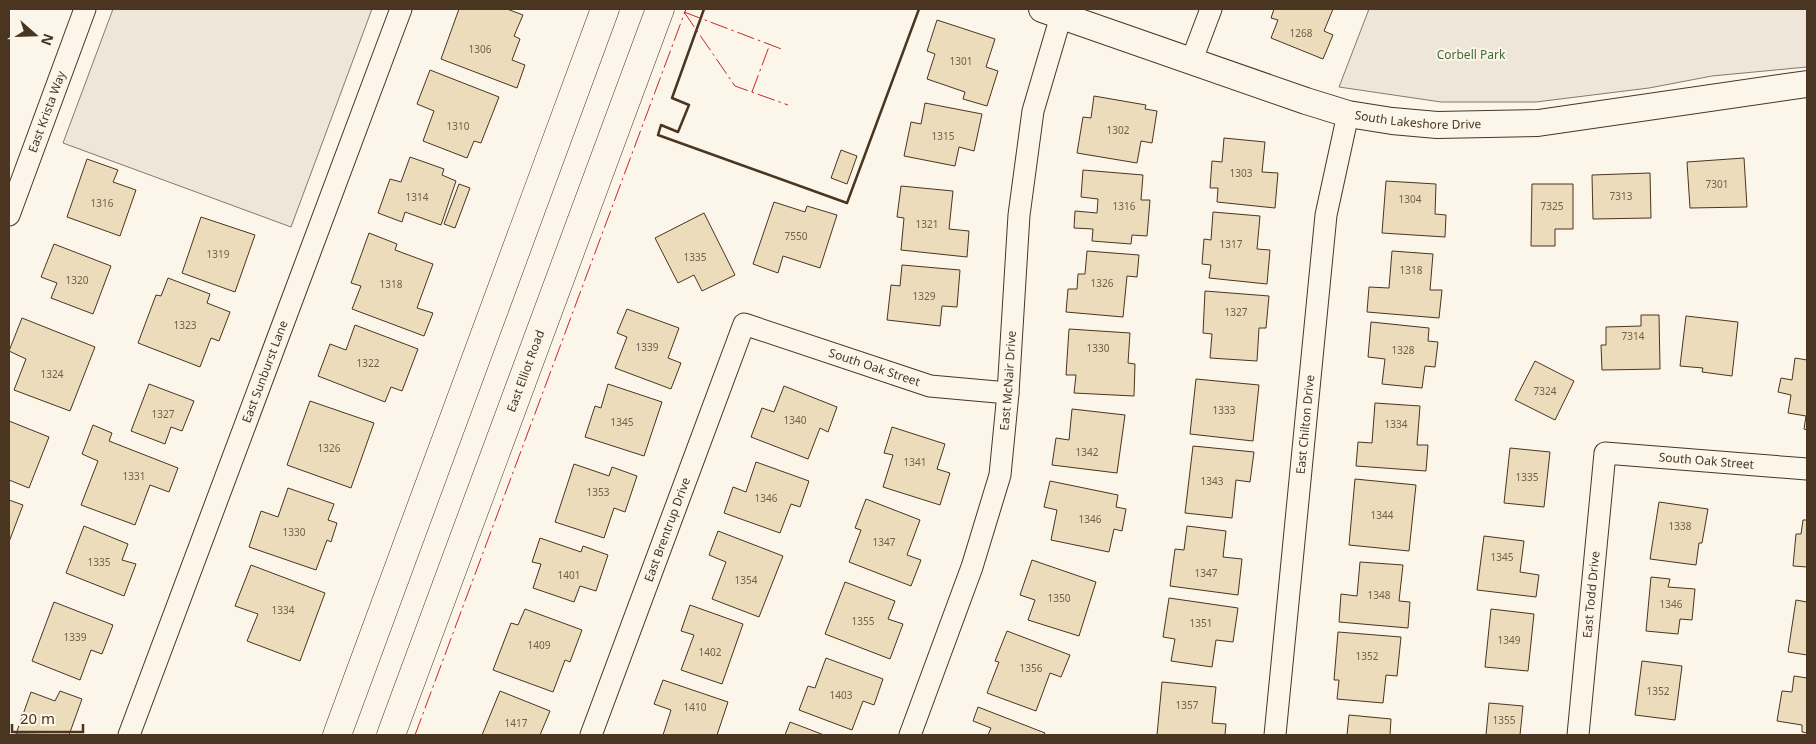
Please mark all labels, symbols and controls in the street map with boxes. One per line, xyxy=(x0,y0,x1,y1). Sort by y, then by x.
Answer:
north arrow xyxy=(10,10,60,60)
house number: 1268 xyxy=(1290,26,1313,40)
text: N xyxy=(37,31,59,48)
house number: 1306 xyxy=(469,42,492,56)
park label: Corbell Park xyxy=(1437,46,1506,63)
house number: 1301 xyxy=(950,54,972,68)
street label: East Krista Way xyxy=(24,68,70,155)
street label: South Lakeshore Drive xyxy=(1354,106,1482,133)
house number: 1310 xyxy=(447,119,470,133)
house number: 1302 xyxy=(1107,123,1130,137)
house number: 1315 xyxy=(932,129,955,143)
house number: 1303 xyxy=(1230,166,1253,180)
house number: 7301 xyxy=(1706,177,1728,191)
house number: 7313 xyxy=(1610,189,1633,203)
house number: 1314 xyxy=(406,190,429,204)
house number: 1304 xyxy=(1399,192,1422,206)
house number: 1316 xyxy=(91,196,114,210)
house number: 1316 xyxy=(1113,199,1136,213)
house number: 7325 xyxy=(1541,199,1564,213)
house number: 1321 xyxy=(916,217,938,231)
house number: 7550 xyxy=(785,229,808,243)
house number: 1317 xyxy=(1220,237,1243,251)
house number: 1319 xyxy=(207,247,230,261)
house number: 1335 xyxy=(684,250,707,264)
house number: 1318 xyxy=(1400,263,1423,277)
house number: 1320 xyxy=(66,273,89,287)
house number: 1326 xyxy=(1091,276,1114,290)
house number: 1318 xyxy=(380,277,403,291)
house number: 1329 xyxy=(913,289,936,303)
house number: 1327 xyxy=(1225,305,1248,319)
house number: 1323 xyxy=(174,318,197,332)
street label: East Sunburst Lane xyxy=(238,318,292,425)
street label: East Elliot Road xyxy=(502,328,548,414)
house number: 7314 xyxy=(1622,329,1645,343)
street label: East McNair Drive xyxy=(995,330,1020,431)
house number: 1339 xyxy=(636,340,659,354)
house number: 1330 xyxy=(1087,341,1110,355)
house number: 1328 xyxy=(1392,343,1415,357)
street label: South Oak Street xyxy=(827,344,923,390)
house number: 1322 xyxy=(357,356,380,370)
house number: 1324 xyxy=(41,367,64,381)
street label: East Chilton Drive xyxy=(1292,374,1318,475)
house number: 7324 xyxy=(1534,384,1557,398)
house number: 1333 xyxy=(1213,403,1236,417)
house number: 1327 xyxy=(152,407,175,421)
house number: 1340 xyxy=(784,413,807,427)
house number: 1345 xyxy=(611,415,634,429)
house number: 1334 xyxy=(1385,417,1408,431)
house number: 1326 xyxy=(318,441,341,455)
house number: 1342 xyxy=(1076,445,1099,459)
street label: South Oak Street xyxy=(1658,448,1755,473)
house number: 1341 xyxy=(904,455,926,469)
house number: 1331 xyxy=(123,469,145,483)
house number: 1335 xyxy=(1516,470,1539,484)
house number: 1343 xyxy=(1201,474,1224,488)
street label: East Brentrup Drive xyxy=(640,475,694,584)
house number: 1353 xyxy=(587,485,610,499)
house number: 1346 xyxy=(755,491,778,505)
house number: 1344 xyxy=(1371,508,1394,522)
house number: 1346 xyxy=(1079,512,1102,526)
house number: 1338 xyxy=(1669,519,1692,533)
house number: 1330 xyxy=(283,525,306,539)
house number: 1347 xyxy=(873,535,896,549)
house number: 1345 xyxy=(1491,550,1514,564)
street label: East Todd Drive xyxy=(1578,550,1604,639)
house number: 1335 xyxy=(88,555,111,569)
house number: 1347 xyxy=(1195,566,1218,580)
house number: 1401 xyxy=(558,568,580,582)
house number: 1354 xyxy=(735,573,758,587)
house number: 1348 xyxy=(1368,588,1391,602)
house number: 1350 xyxy=(1048,591,1071,605)
house number: 1346 xyxy=(1660,597,1683,611)
house number: 1334 xyxy=(272,603,295,617)
house number: 1355 xyxy=(852,614,875,628)
house number: 1351 xyxy=(1190,616,1212,630)
house number: 1339 xyxy=(64,630,87,644)
house number: 1349 xyxy=(1498,633,1521,647)
house number: 1409 xyxy=(528,638,551,652)
house number: 1402 xyxy=(699,645,722,659)
house number: 1352 xyxy=(1356,649,1379,663)
house number: 1356 xyxy=(1020,661,1043,675)
house number: 1352 xyxy=(1647,684,1670,698)
house number: 1403 xyxy=(830,688,853,702)
house number: 1357 xyxy=(1176,698,1199,712)
house number: 1410 xyxy=(684,700,707,714)
scale bar xyxy=(12,702,84,734)
text: 20 m xyxy=(20,708,55,728)
house number: 1355 xyxy=(1493,713,1516,727)
house number: 1417 xyxy=(505,716,528,730)

